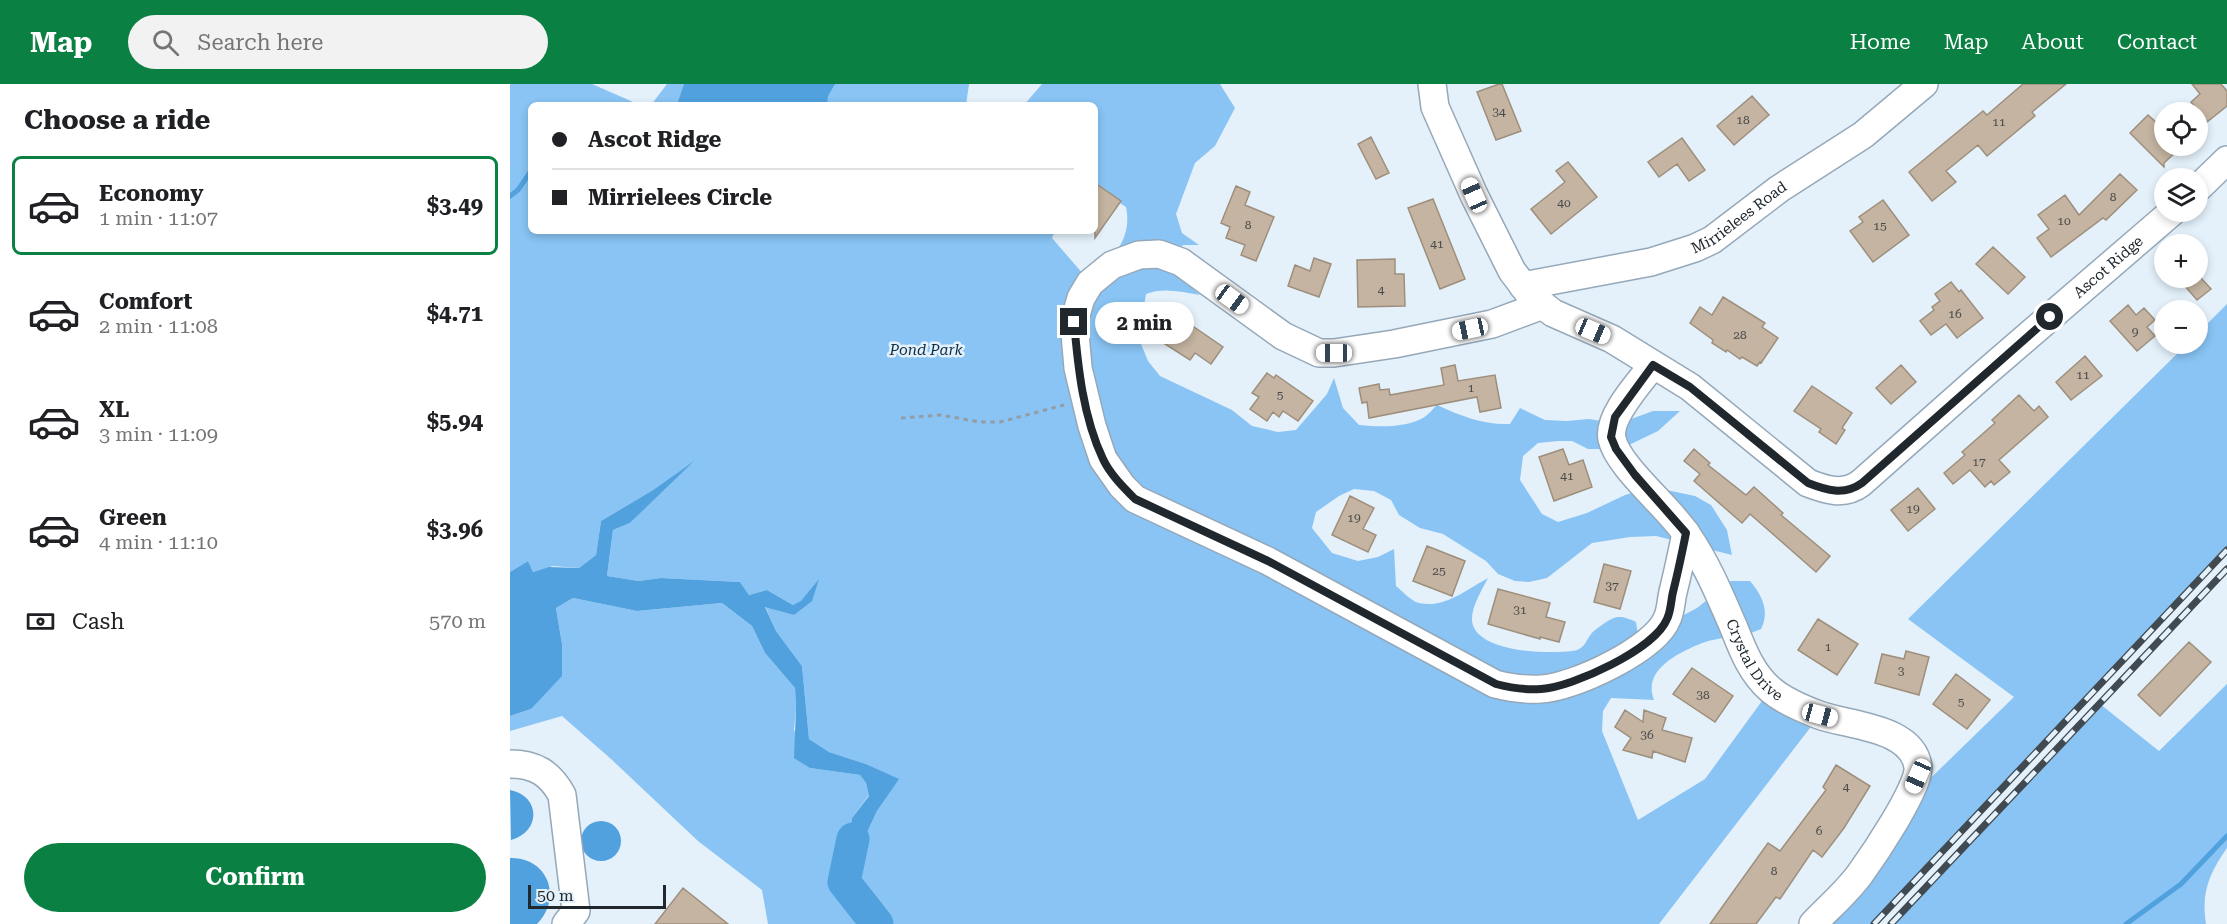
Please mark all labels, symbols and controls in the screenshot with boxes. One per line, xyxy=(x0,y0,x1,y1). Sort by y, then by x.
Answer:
search box xyxy=(128,15,548,69)
text: Map xyxy=(30,26,92,59)
icon: search xyxy=(149,26,182,59)
text: Search here xyxy=(197,30,323,55)
text: Home xyxy=(1850,30,1911,54)
text: Map xyxy=(1944,30,1989,54)
text: About xyxy=(2022,30,2084,54)
text: Contact xyxy=(2117,30,2197,54)
map controls xyxy=(2154,102,2208,354)
button: locate xyxy=(2154,102,2208,156)
text: Choose a ride xyxy=(24,104,210,136)
house number: 34 xyxy=(1492,105,1506,119)
house number: 18 xyxy=(1736,113,1750,127)
house number: 11 xyxy=(1992,115,2006,129)
text: Ascot Ridge xyxy=(588,127,721,152)
button: layers xyxy=(2154,168,2208,222)
car xyxy=(1458,175,1490,215)
street label: Mirrielees Road xyxy=(1688,177,1790,257)
icon: car xyxy=(27,179,81,233)
text: Economy xyxy=(99,181,203,206)
text: Mirrielees Circle xyxy=(588,185,772,210)
house number: 8 xyxy=(2110,190,2117,204)
text: $3.49 xyxy=(427,193,483,218)
house number: 40 xyxy=(1557,196,1571,210)
text: 1 min · 11:07 xyxy=(99,206,218,230)
house number: 10 xyxy=(2057,214,2071,228)
house number: 8 xyxy=(1245,218,1252,232)
house number: 15 xyxy=(1873,219,1887,233)
street label: Ascot Ridge xyxy=(2070,232,2147,302)
button: + xyxy=(2154,234,2208,288)
house number: 41 xyxy=(1430,237,1444,251)
car xyxy=(1212,281,1252,317)
house number: 4 xyxy=(1378,283,1385,297)
icon: car xyxy=(27,287,81,341)
text: Comfort xyxy=(99,289,192,314)
button: − xyxy=(2154,300,2208,354)
text: $4.71 xyxy=(427,301,483,326)
callout: 2 min xyxy=(1095,301,1194,343)
route start xyxy=(2036,303,2063,330)
house number: 16 xyxy=(1948,307,1962,321)
route end xyxy=(1060,308,1087,335)
text: 2 min xyxy=(1117,311,1172,335)
text: 2 min · 11:08 xyxy=(99,314,218,338)
car xyxy=(1451,316,1489,342)
car xyxy=(1573,316,1613,346)
house number: 9 xyxy=(2132,325,2139,339)
house number: 28 xyxy=(1733,328,1747,342)
park label: Pond Park xyxy=(888,341,963,359)
car xyxy=(1316,344,1352,362)
house number: 11 xyxy=(2076,368,2090,382)
house number: 1 xyxy=(1468,381,1475,395)
house number: 5 xyxy=(1277,388,1284,402)
icon: car xyxy=(27,395,81,449)
text: XL xyxy=(99,397,129,422)
text: $5.94 xyxy=(427,409,483,434)
text: 3 min · 11:09 xyxy=(99,422,218,446)
house number: 17 xyxy=(1972,455,1986,469)
house number: 41 xyxy=(1560,469,1574,483)
house number: 19 xyxy=(1906,502,1920,516)
icon: car xyxy=(27,503,81,557)
text: Green xyxy=(99,505,167,530)
house number: 19 xyxy=(1347,511,1361,525)
text: $3.96 xyxy=(427,517,483,542)
text: 4 min · 11:10 xyxy=(99,530,218,554)
house number: 25 xyxy=(1432,564,1446,578)
house number: 37 xyxy=(1605,579,1619,593)
house number: 31 xyxy=(1513,603,1527,617)
icon: cash xyxy=(24,605,57,638)
text: Cash xyxy=(72,609,124,634)
text: 570 m xyxy=(429,609,486,633)
street label: Crystal Drive xyxy=(1722,616,1786,705)
house number: 1 xyxy=(1825,640,1832,654)
house number: 3 xyxy=(1898,664,1905,678)
house number: 38 xyxy=(1696,688,1710,702)
house number: 5 xyxy=(1958,695,1965,709)
car xyxy=(1800,702,1840,728)
house number: 36 xyxy=(1640,728,1654,742)
car xyxy=(1902,756,1934,796)
house number: 4 xyxy=(1843,780,1850,794)
house number: 6 xyxy=(1816,824,1823,838)
button: Confirm xyxy=(24,843,486,912)
house number: 8 xyxy=(1771,864,1778,878)
scale bar xyxy=(528,882,666,910)
text: 50 m xyxy=(537,886,574,905)

